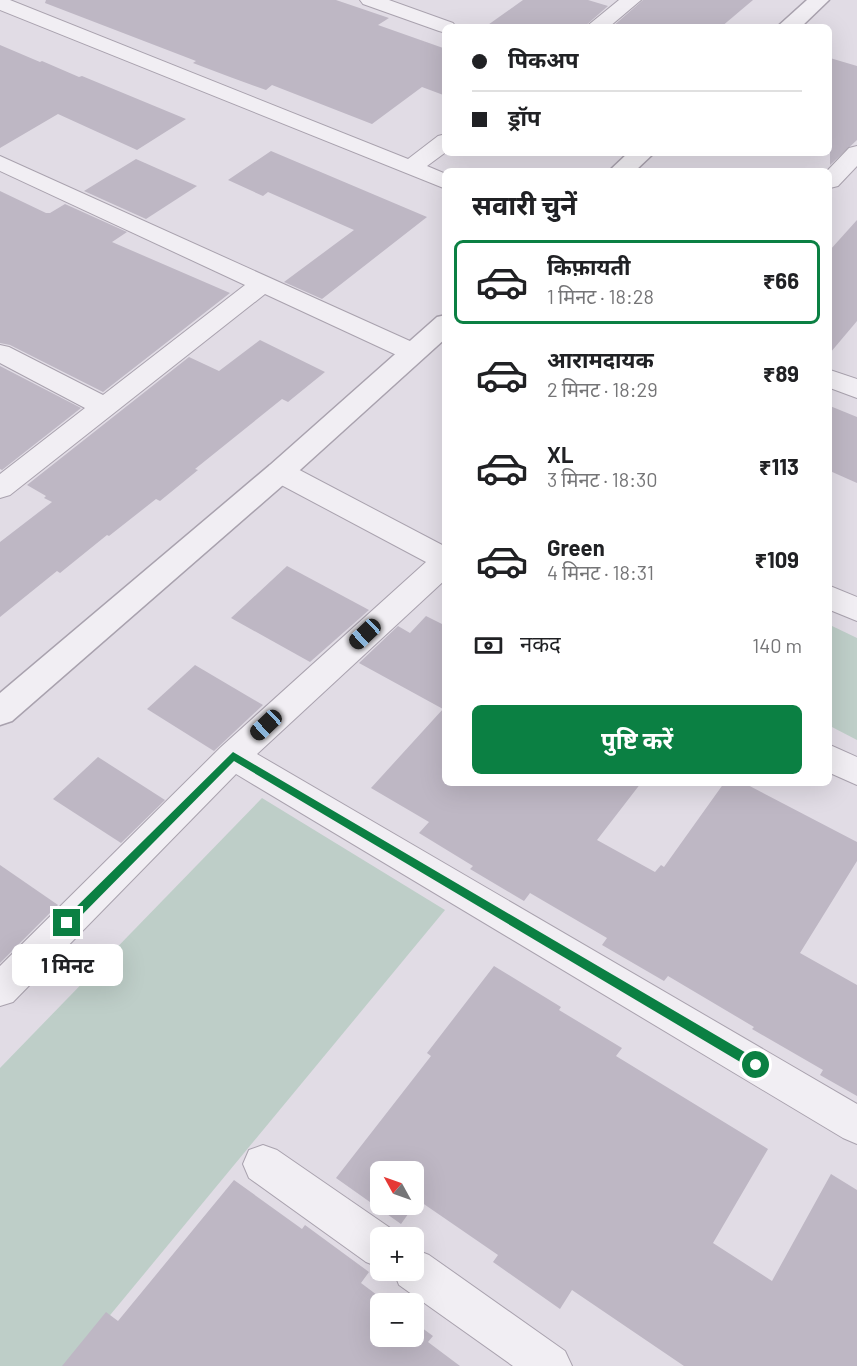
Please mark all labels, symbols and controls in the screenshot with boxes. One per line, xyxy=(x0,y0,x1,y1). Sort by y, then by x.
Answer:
text: पिकअप xyxy=(508,46,579,72)
text: ड्रॉप xyxy=(508,104,541,130)
text: सवारी चुनें xyxy=(472,188,577,220)
text: किफ़ायती xyxy=(547,253,631,279)
icon: car xyxy=(475,255,529,309)
text: ₹66 xyxy=(763,267,799,293)
text: 1 मिनट · 18:28 xyxy=(547,284,654,308)
text: आरामदायक xyxy=(547,346,654,372)
icon: car xyxy=(475,348,529,402)
text: ₹89 xyxy=(763,360,799,386)
text: 2 मिनट · 18:29 xyxy=(547,377,658,401)
icon: car xyxy=(475,441,529,495)
text: XL xyxy=(547,441,573,467)
text: ₹113 xyxy=(759,453,799,479)
text: 3 मिनट · 18:30 xyxy=(547,467,658,491)
icon: car xyxy=(475,534,529,588)
text: Green xyxy=(547,534,605,560)
text: ₹109 xyxy=(754,546,799,572)
text: 4 मिनट · 18:31 xyxy=(547,560,654,584)
car xyxy=(346,615,384,653)
icon: cash xyxy=(472,629,505,662)
text: नकद xyxy=(520,630,561,656)
text: 140 m xyxy=(752,633,802,657)
button: पुष्टि करें xyxy=(472,705,802,774)
car xyxy=(247,706,285,744)
route end xyxy=(53,909,80,936)
callout: 1 मिनट xyxy=(11,944,122,986)
text: 1 मिनट xyxy=(41,953,94,977)
route start xyxy=(742,1051,769,1078)
north arrow xyxy=(370,1161,424,1215)
map controls xyxy=(370,1161,424,1347)
button: + xyxy=(370,1227,424,1281)
button: − xyxy=(370,1293,424,1347)

